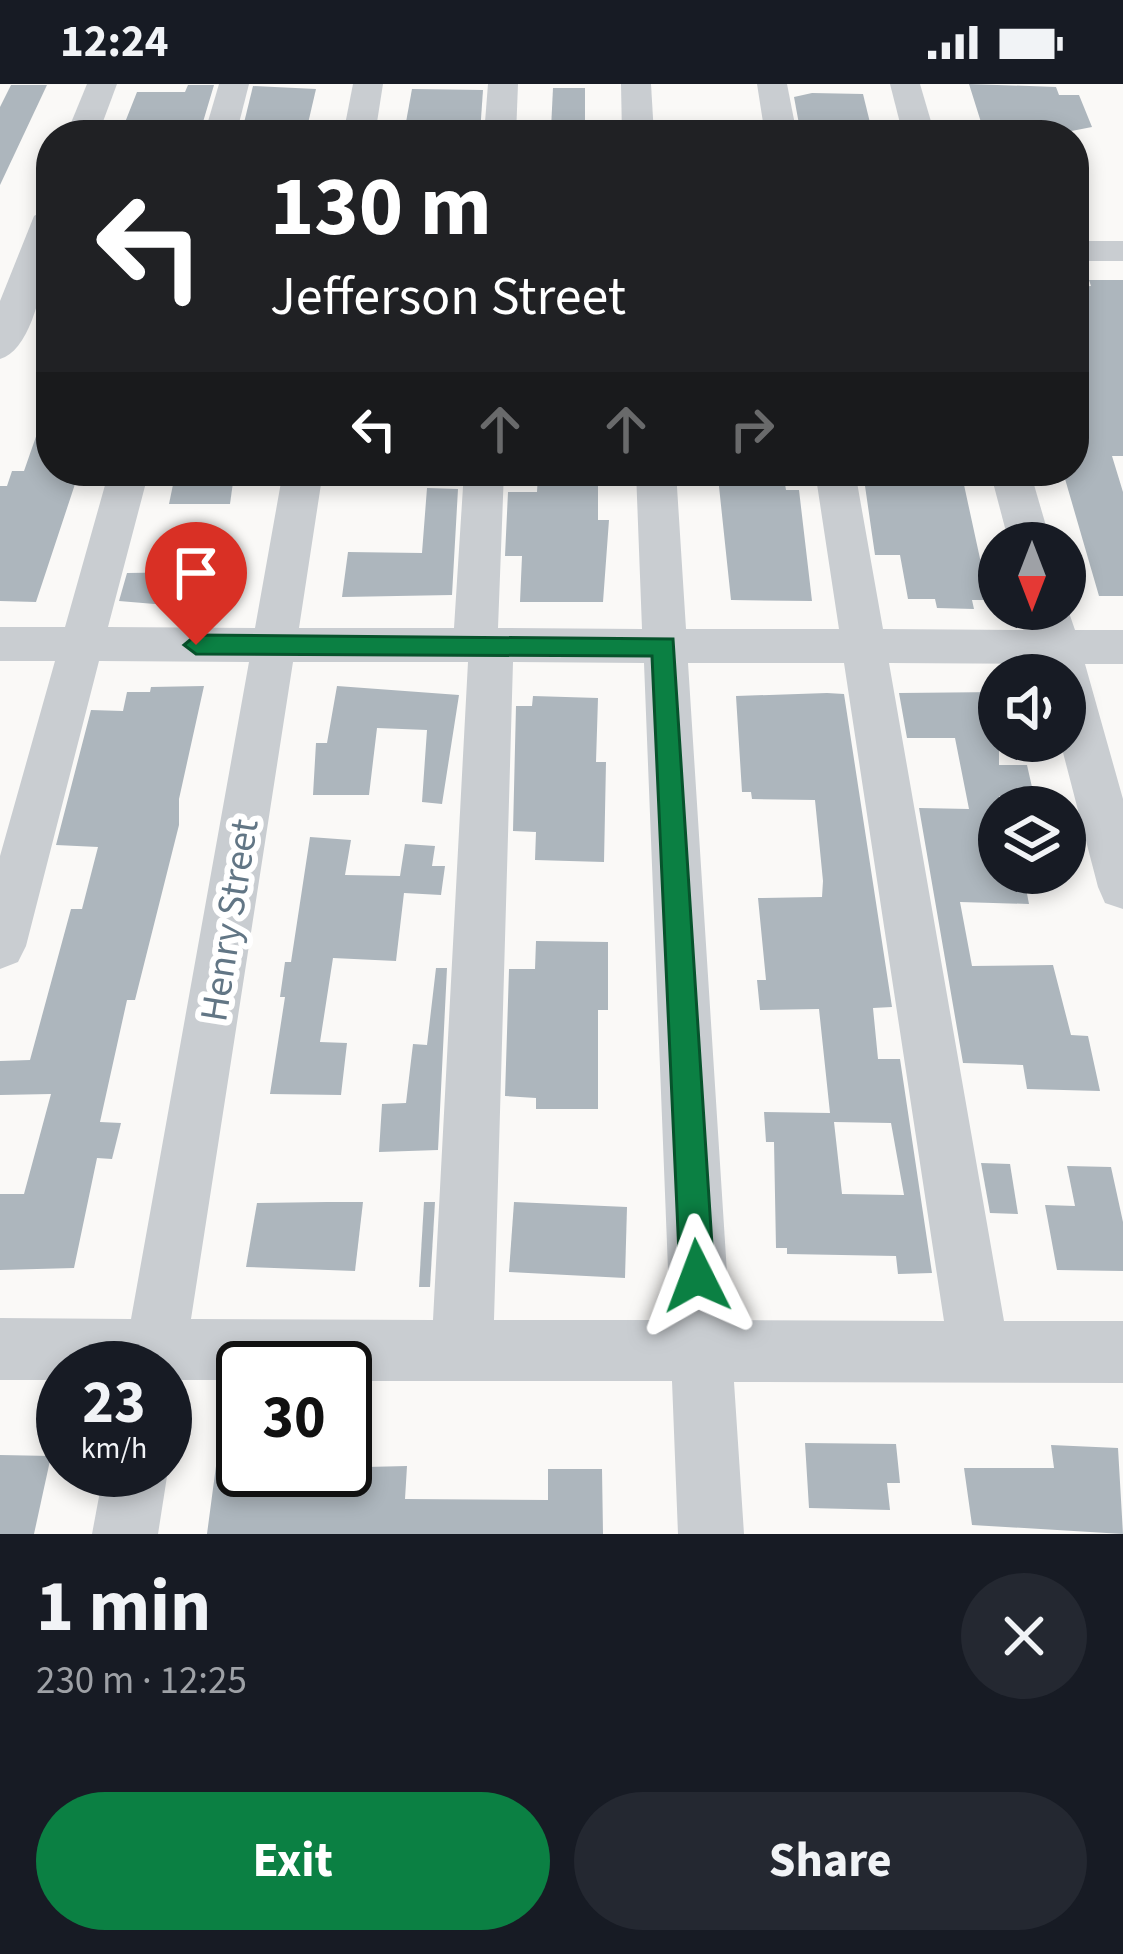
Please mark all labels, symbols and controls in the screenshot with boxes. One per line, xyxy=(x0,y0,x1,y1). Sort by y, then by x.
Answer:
text: 12:24 xyxy=(60,10,169,74)
text: 130 m xyxy=(270,148,492,268)
icon: left xyxy=(72,168,228,324)
text: Jefferson Street xyxy=(270,259,626,336)
icon: left xyxy=(341,396,407,462)
icon: ahead xyxy=(467,396,533,462)
icon: ahead xyxy=(593,396,659,462)
icon: right xyxy=(719,396,785,462)
pin xyxy=(145,522,247,645)
north arrow xyxy=(978,522,1086,630)
map controls xyxy=(978,522,1086,894)
icon: arrive xyxy=(163,540,229,606)
button: sound xyxy=(978,654,1086,762)
button: layers xyxy=(978,786,1086,894)
street label: Henry Street xyxy=(186,815,274,1026)
position arrow xyxy=(634,1213,760,1339)
speed limit sign: 30 xyxy=(216,1341,372,1497)
text: 23 xyxy=(82,1361,146,1446)
text: km/h xyxy=(81,1427,147,1470)
text: 1 min xyxy=(36,1556,211,1659)
button: close xyxy=(961,1573,1087,1699)
text: 230 m · 12:25 xyxy=(36,1653,247,1709)
button: Exit xyxy=(36,1792,550,1930)
button: Share xyxy=(574,1792,1087,1930)

